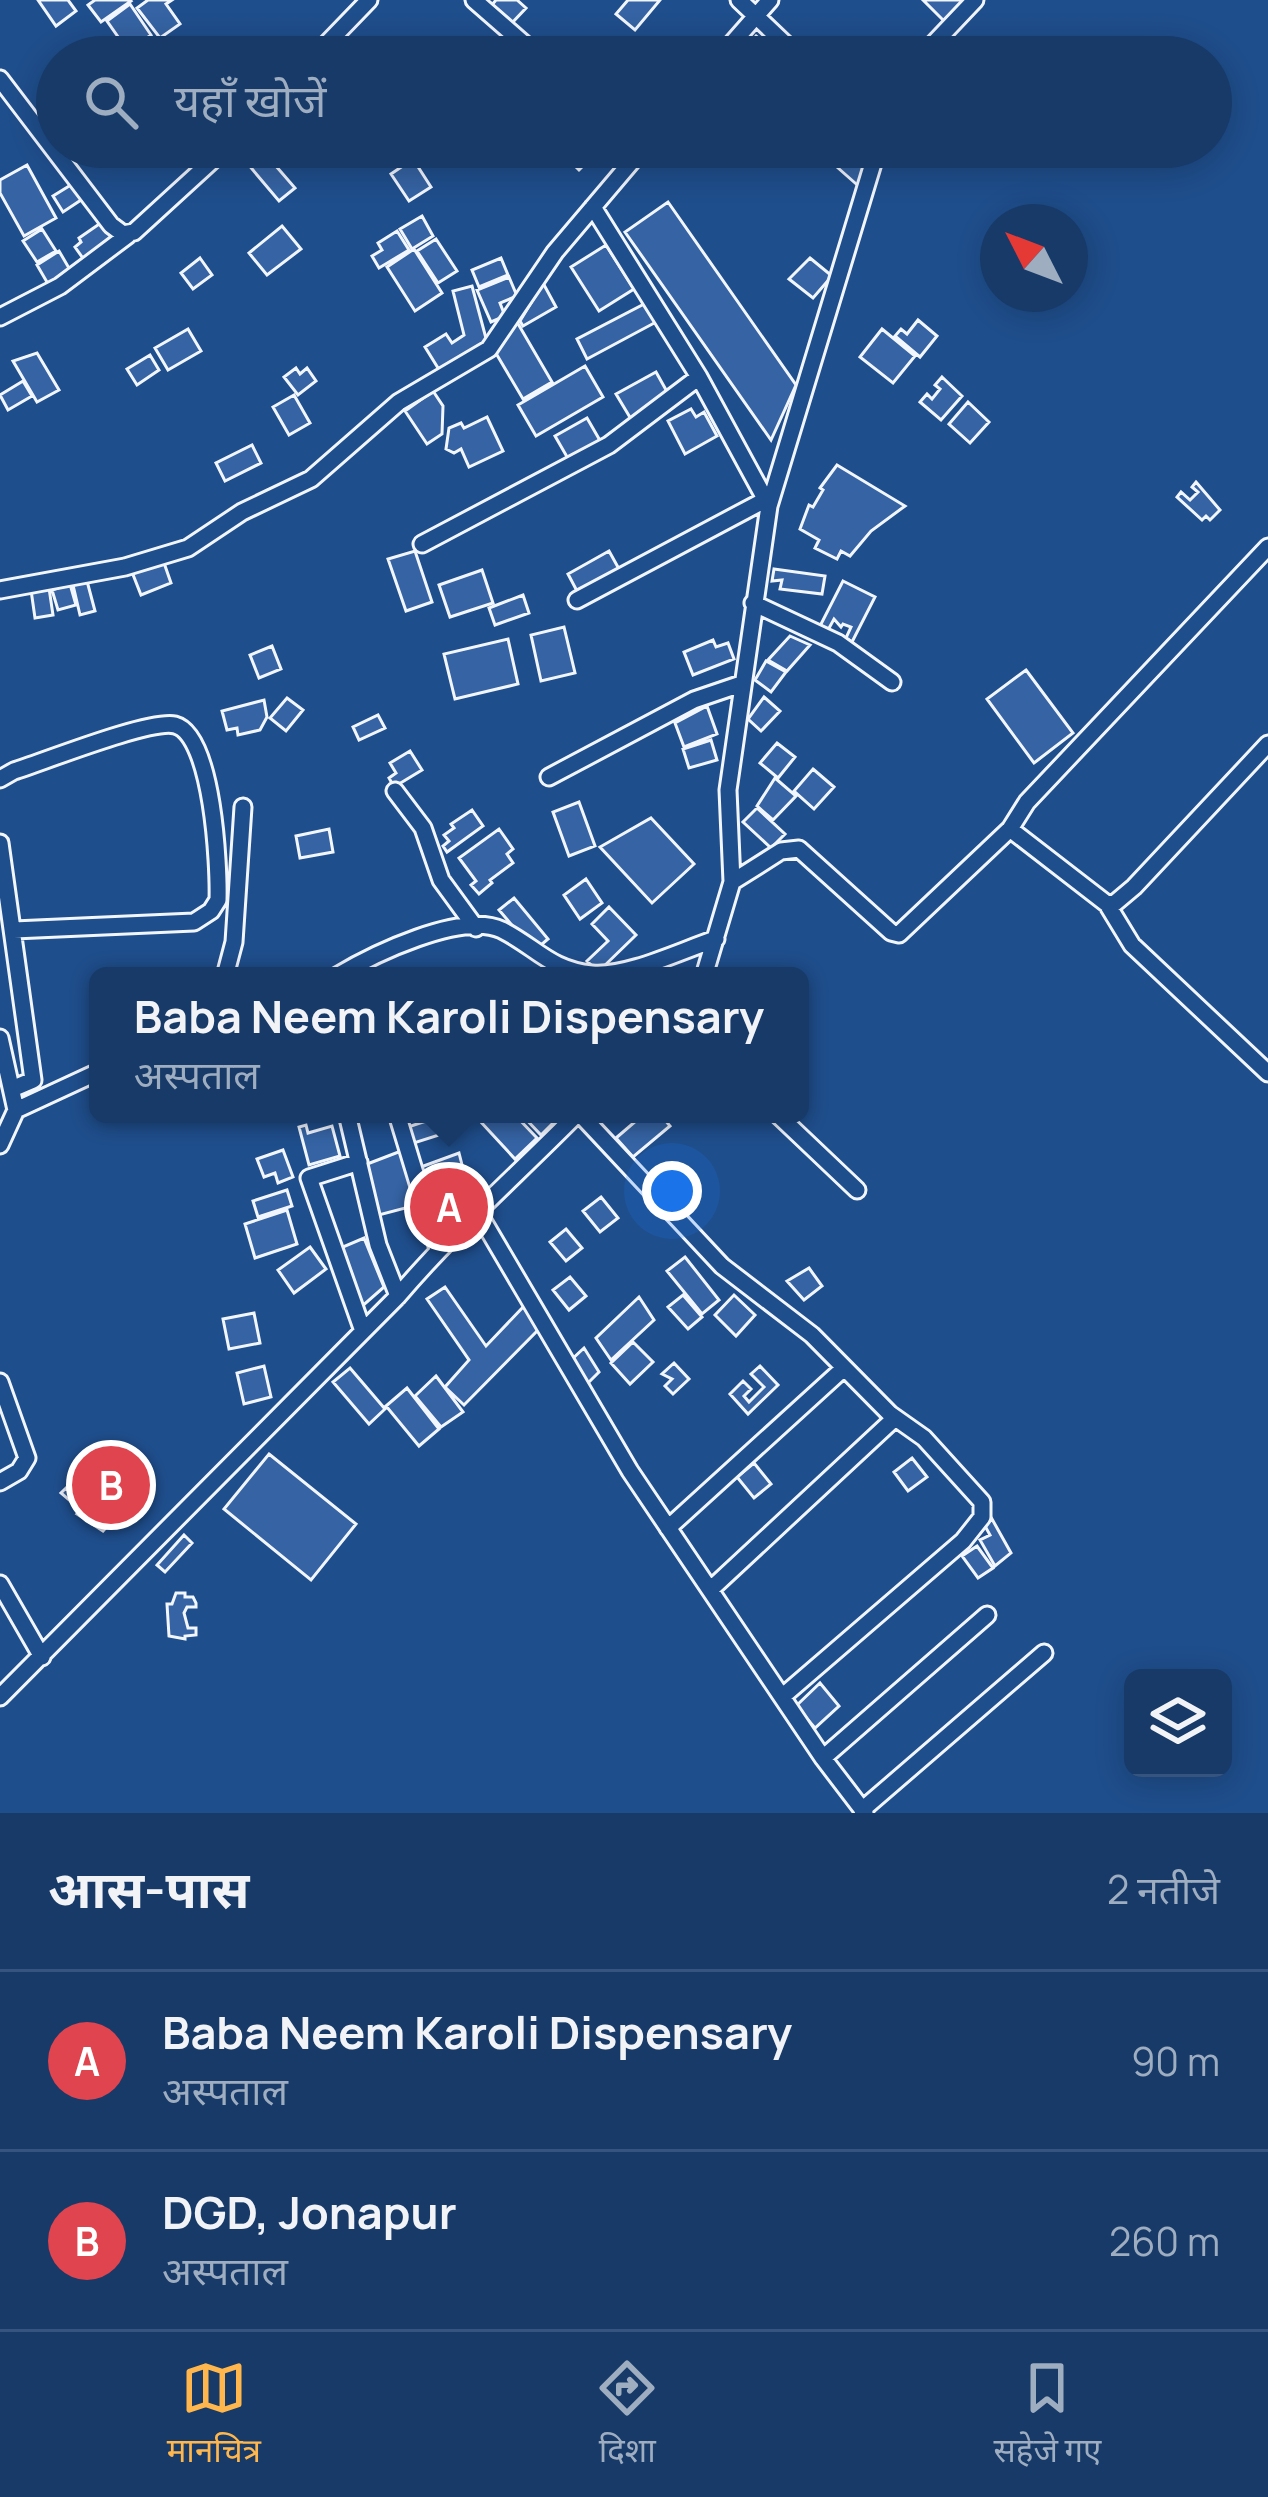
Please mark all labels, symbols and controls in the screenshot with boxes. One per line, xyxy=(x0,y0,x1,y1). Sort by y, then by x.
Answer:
search box xyxy=(36,36,1232,168)
icon: search xyxy=(78,69,144,135)
text: यहाँ खोजें xyxy=(174,69,327,131)
north arrow xyxy=(980,204,1088,312)
popup xyxy=(89,967,809,1123)
text: Baba Neem Karoli Dispensary xyxy=(134,985,764,1047)
text: अस्पताल xyxy=(134,1047,260,1101)
your location xyxy=(642,1161,702,1221)
pin: A xyxy=(410,1162,488,1252)
pin: B xyxy=(72,1440,150,1530)
map controls xyxy=(1124,1669,1232,1777)
button: layers xyxy=(1124,1669,1232,1777)
text: आस-पास xyxy=(48,1854,250,1923)
text: 2 नतीजे xyxy=(1107,1862,1220,1916)
text: Baba Neem Karoli Dispensary xyxy=(162,2001,792,2063)
text: A xyxy=(74,2034,100,2088)
text: 90 m xyxy=(1131,2034,1220,2088)
text: अस्पताल xyxy=(162,2063,288,2117)
text: DGD, Jonapur xyxy=(162,2181,457,2243)
text: B xyxy=(75,2214,99,2268)
text: 260 m xyxy=(1109,2214,1220,2268)
text: अस्पताल xyxy=(162,2243,288,2297)
tab: मानचित्र xyxy=(167,2355,261,2475)
tab: दिशा xyxy=(594,2355,660,2475)
tab: सहेजे गए xyxy=(994,2355,1101,2475)

